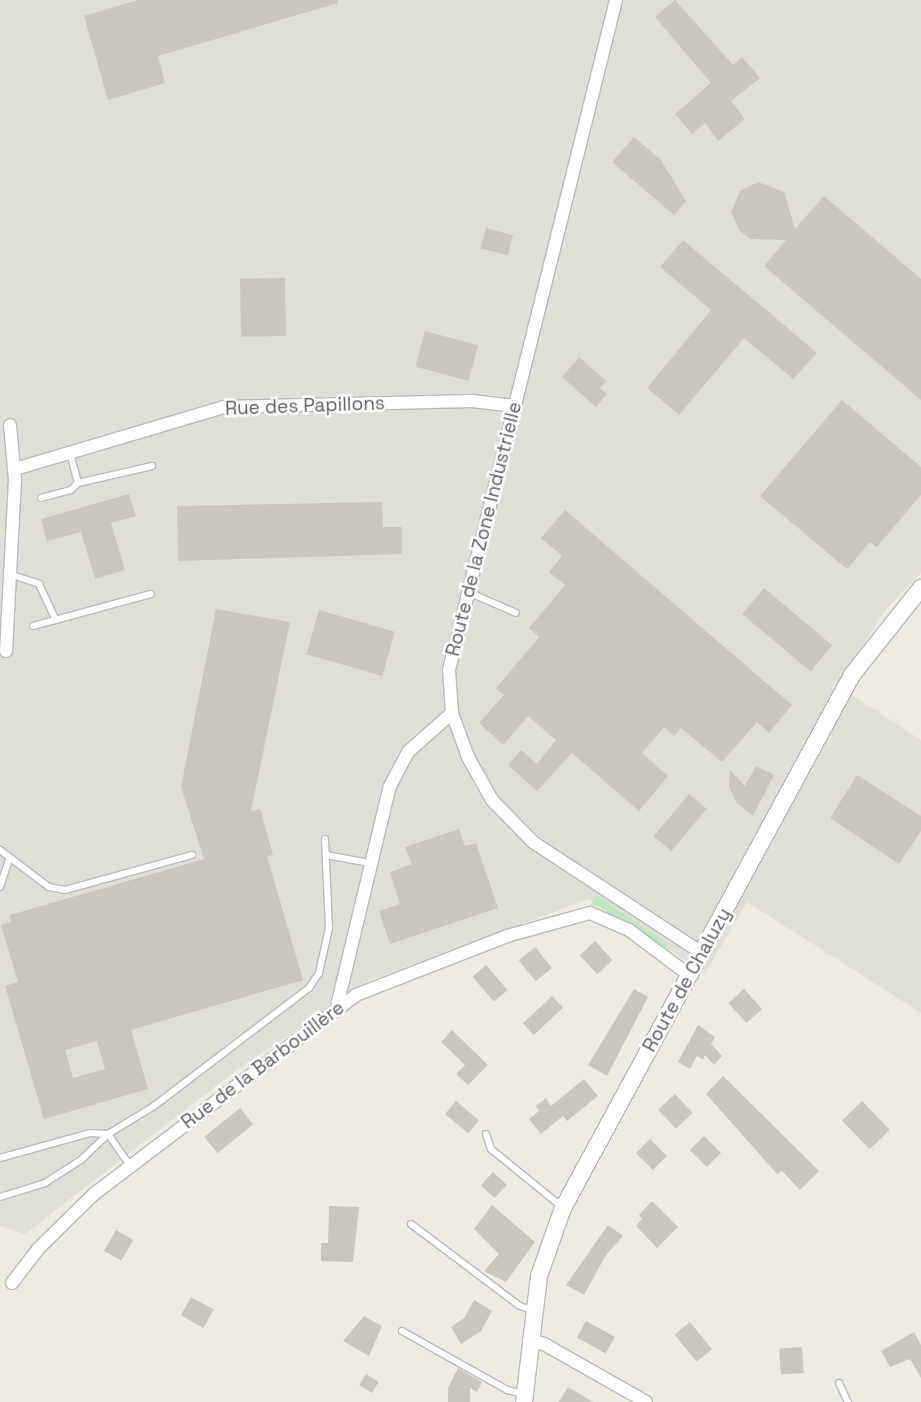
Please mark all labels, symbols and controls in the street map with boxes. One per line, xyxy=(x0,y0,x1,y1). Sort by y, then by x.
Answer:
street label: Rue des Papillons xyxy=(225,392,385,420)
street label: Route de la Zone Industrielle xyxy=(441,400,527,658)
street label: Route de Chaluzy xyxy=(638,904,736,1056)
street label: Rue de la Barbouillère xyxy=(177,996,349,1134)

